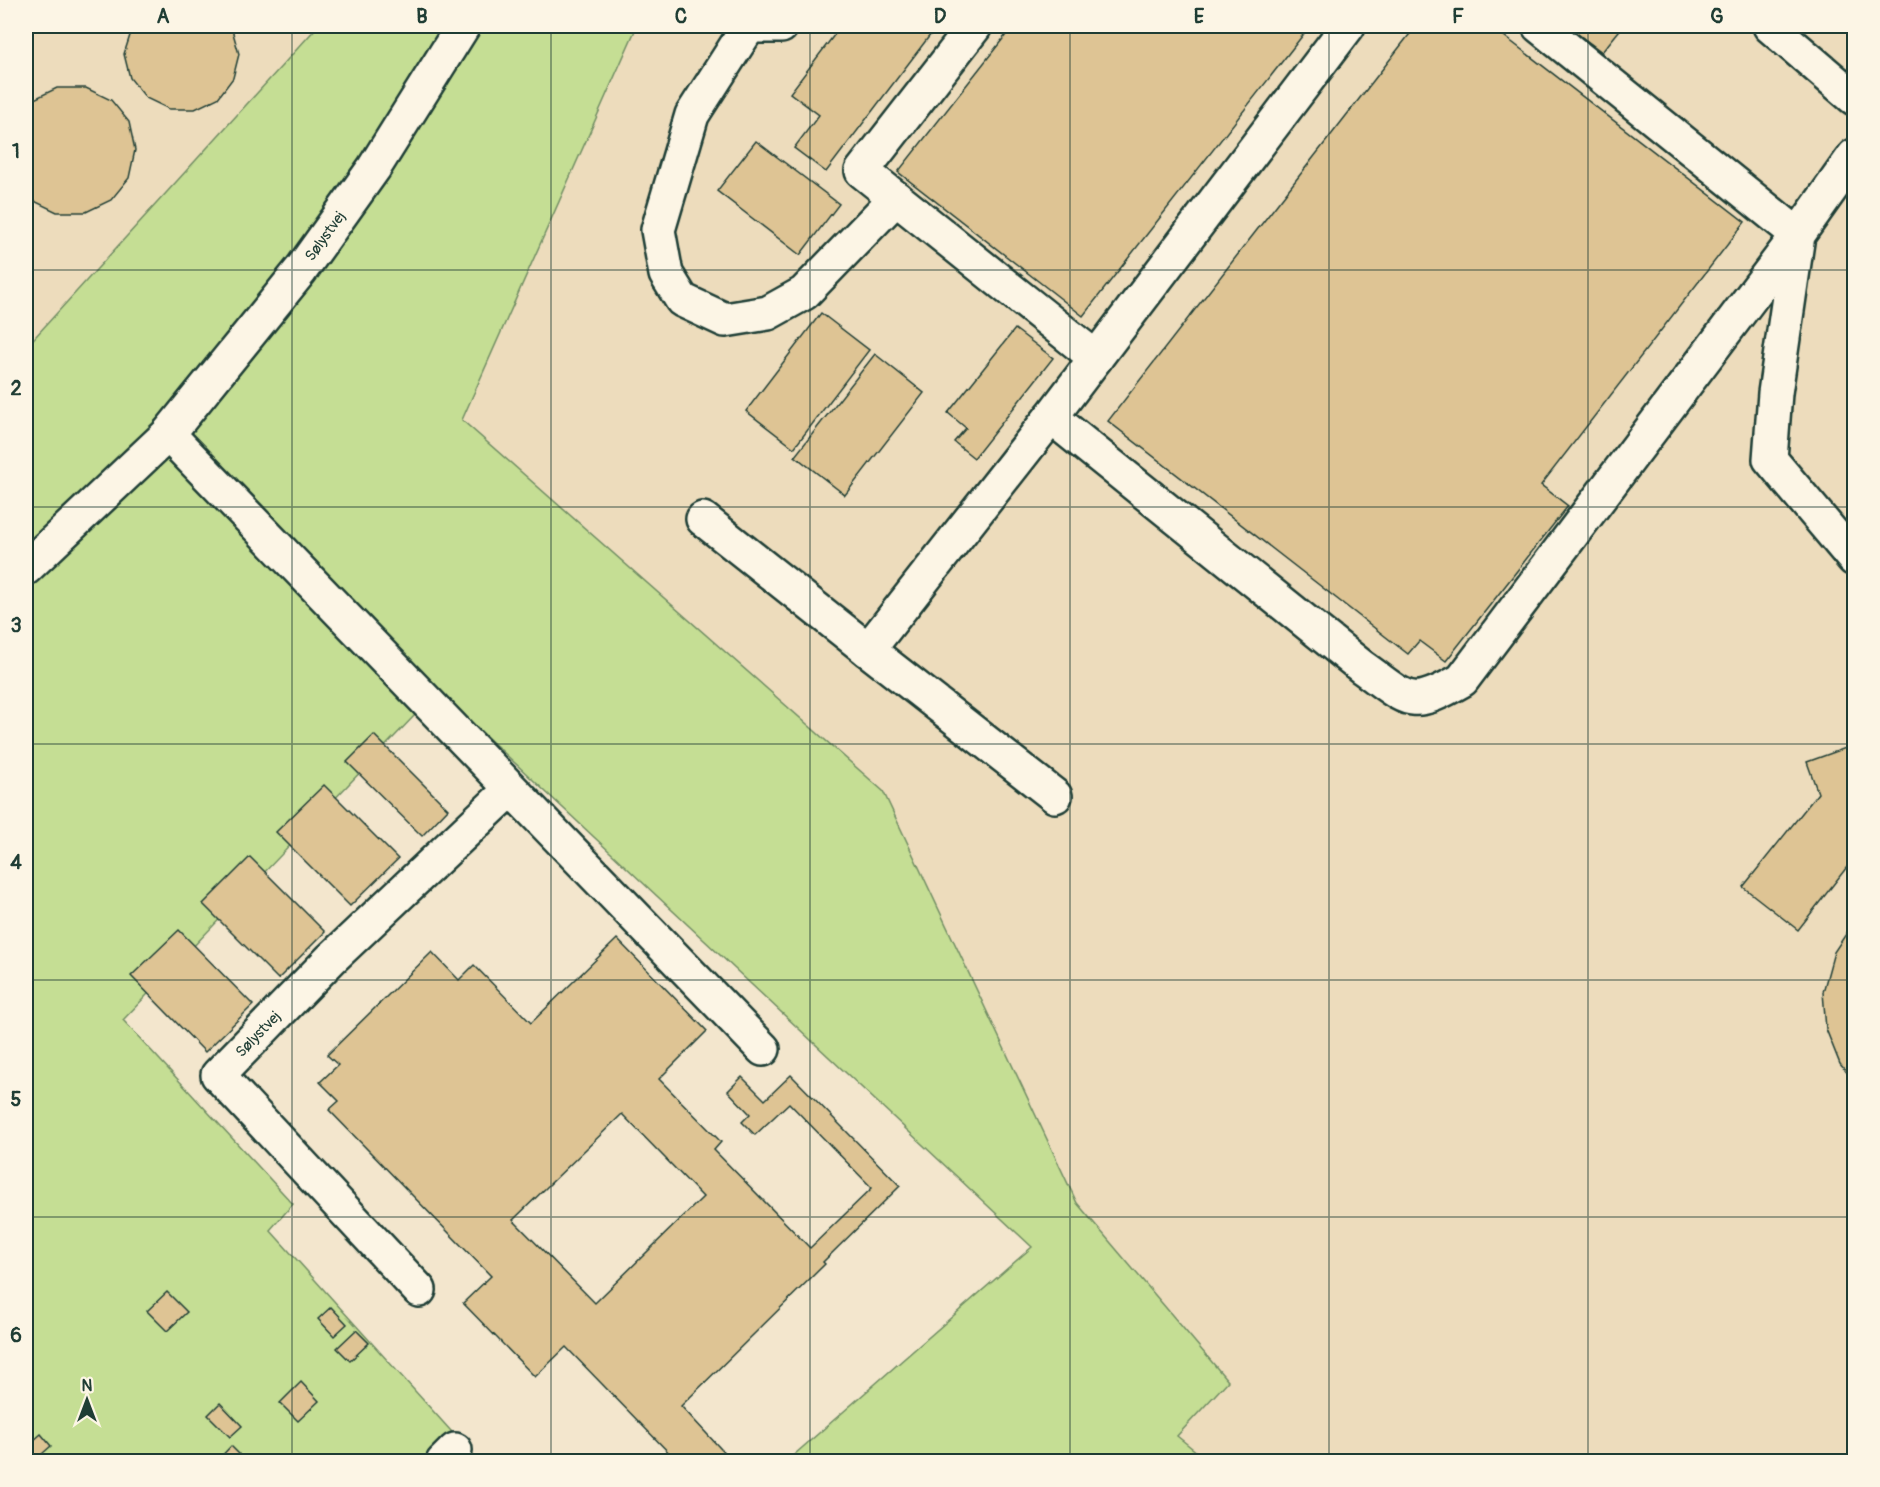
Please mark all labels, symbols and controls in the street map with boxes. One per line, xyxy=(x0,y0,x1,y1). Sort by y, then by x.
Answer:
text: A xyxy=(157,4,170,29)
text: B xyxy=(416,4,428,29)
text: C xyxy=(675,4,687,29)
text: D xyxy=(934,4,947,29)
text: E xyxy=(1194,4,1205,29)
text: F xyxy=(1452,4,1464,29)
text: G xyxy=(1710,4,1724,29)
text: 1 xyxy=(12,139,20,164)
street label: Sølystvej xyxy=(301,208,350,265)
text: 2 xyxy=(10,376,22,401)
text: 3 xyxy=(10,613,22,638)
text: 4 xyxy=(10,850,22,875)
street label: Sølystvej xyxy=(232,1007,285,1061)
text: 5 xyxy=(11,1087,22,1112)
text: 6 xyxy=(10,1323,22,1348)
north arrow xyxy=(57,1370,117,1430)
text: N xyxy=(82,1376,93,1396)

